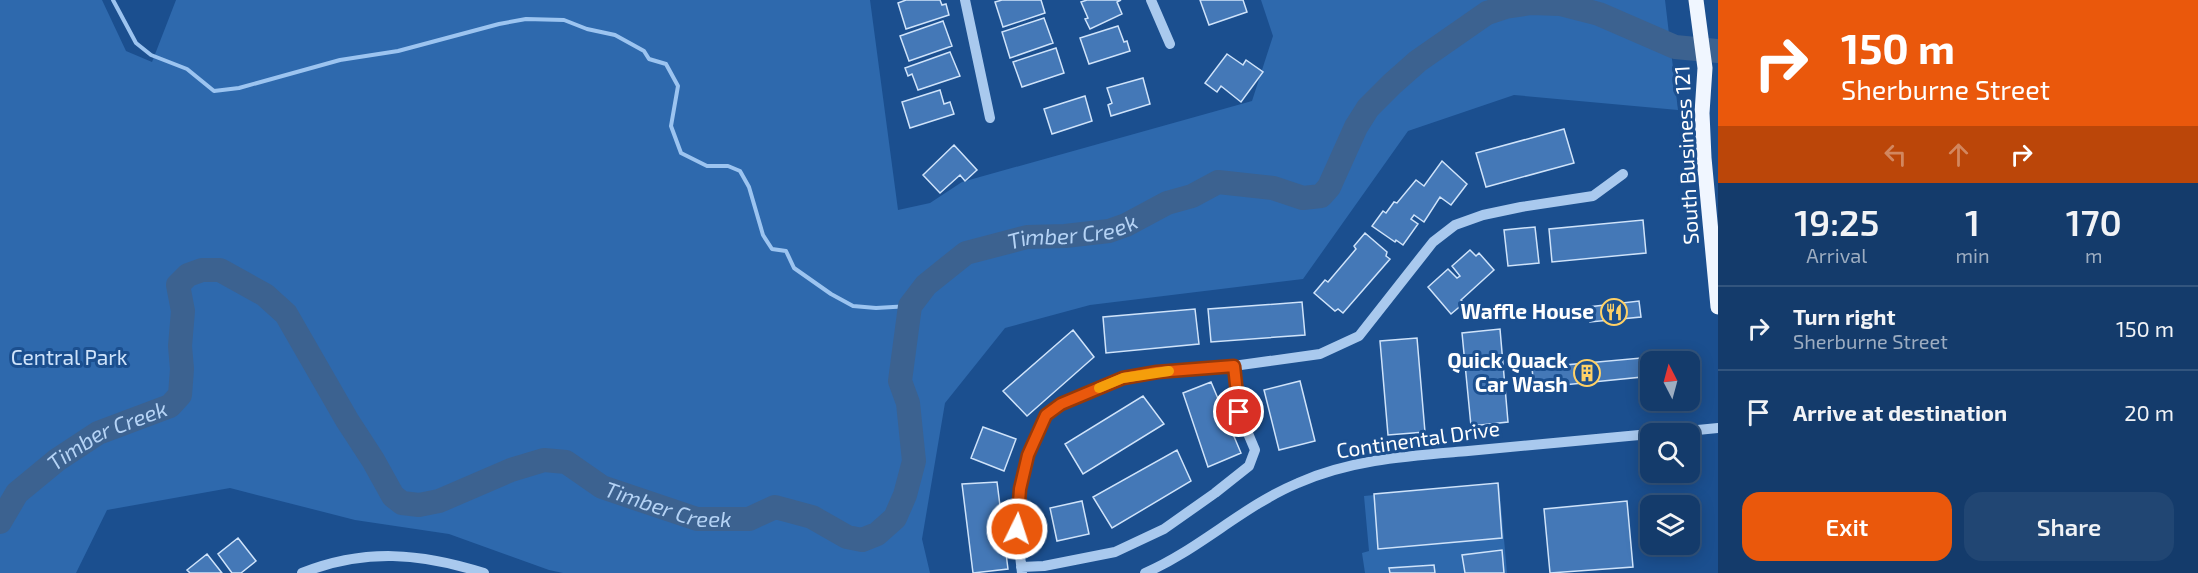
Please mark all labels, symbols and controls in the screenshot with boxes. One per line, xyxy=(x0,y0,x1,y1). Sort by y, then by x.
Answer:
text: 150 m xyxy=(1841,22,1955,72)
icon: right xyxy=(1742,24,1820,102)
street label: South Business 121 xyxy=(1668,65,1703,245)
text: Sherburne Street xyxy=(1841,73,2050,105)
icon: left xyxy=(1879,138,1912,171)
icon: ahead xyxy=(1942,138,1975,171)
icon: right xyxy=(2005,138,2038,171)
text: 19:25 xyxy=(1794,200,1879,243)
text: 1 xyxy=(1965,200,1980,243)
text: 170 xyxy=(2066,200,2122,243)
water label: Timber Creek xyxy=(1004,207,1141,254)
text: Arrival xyxy=(1806,243,1867,267)
text: min xyxy=(1955,243,1990,267)
text: m xyxy=(2085,243,2103,267)
restaurant icon: Waffle House xyxy=(1599,297,1629,327)
place label: Waffle House xyxy=(1460,298,1594,323)
text: Turn right xyxy=(1793,303,1895,329)
icon: right xyxy=(1742,312,1775,345)
text: 150 m xyxy=(2116,315,2174,341)
text: Sherburne Street xyxy=(1793,329,1948,353)
park label: Central Park xyxy=(11,344,128,369)
place label: Quick Quack Car Wash xyxy=(1447,347,1568,396)
north arrow xyxy=(1640,351,1700,411)
map controls xyxy=(1640,351,1700,555)
building icon: Quick Quack Car Wash xyxy=(1572,358,1602,388)
pin xyxy=(1213,386,1264,437)
water label: Timber Creek xyxy=(41,394,171,475)
icon: arrive xyxy=(1222,395,1255,428)
icon: arrive xyxy=(1742,396,1775,429)
text: Arrive at destination xyxy=(1793,399,2007,425)
text: 20 m xyxy=(2124,399,2174,425)
street label: Continental Drive xyxy=(1334,415,1501,462)
button: search xyxy=(1640,423,1700,483)
water label: Timber Creek xyxy=(602,475,731,531)
button: Exit xyxy=(1742,492,1952,561)
button: Share xyxy=(1964,492,2174,561)
button: layers xyxy=(1640,495,1700,555)
position arrow xyxy=(985,497,1049,561)

